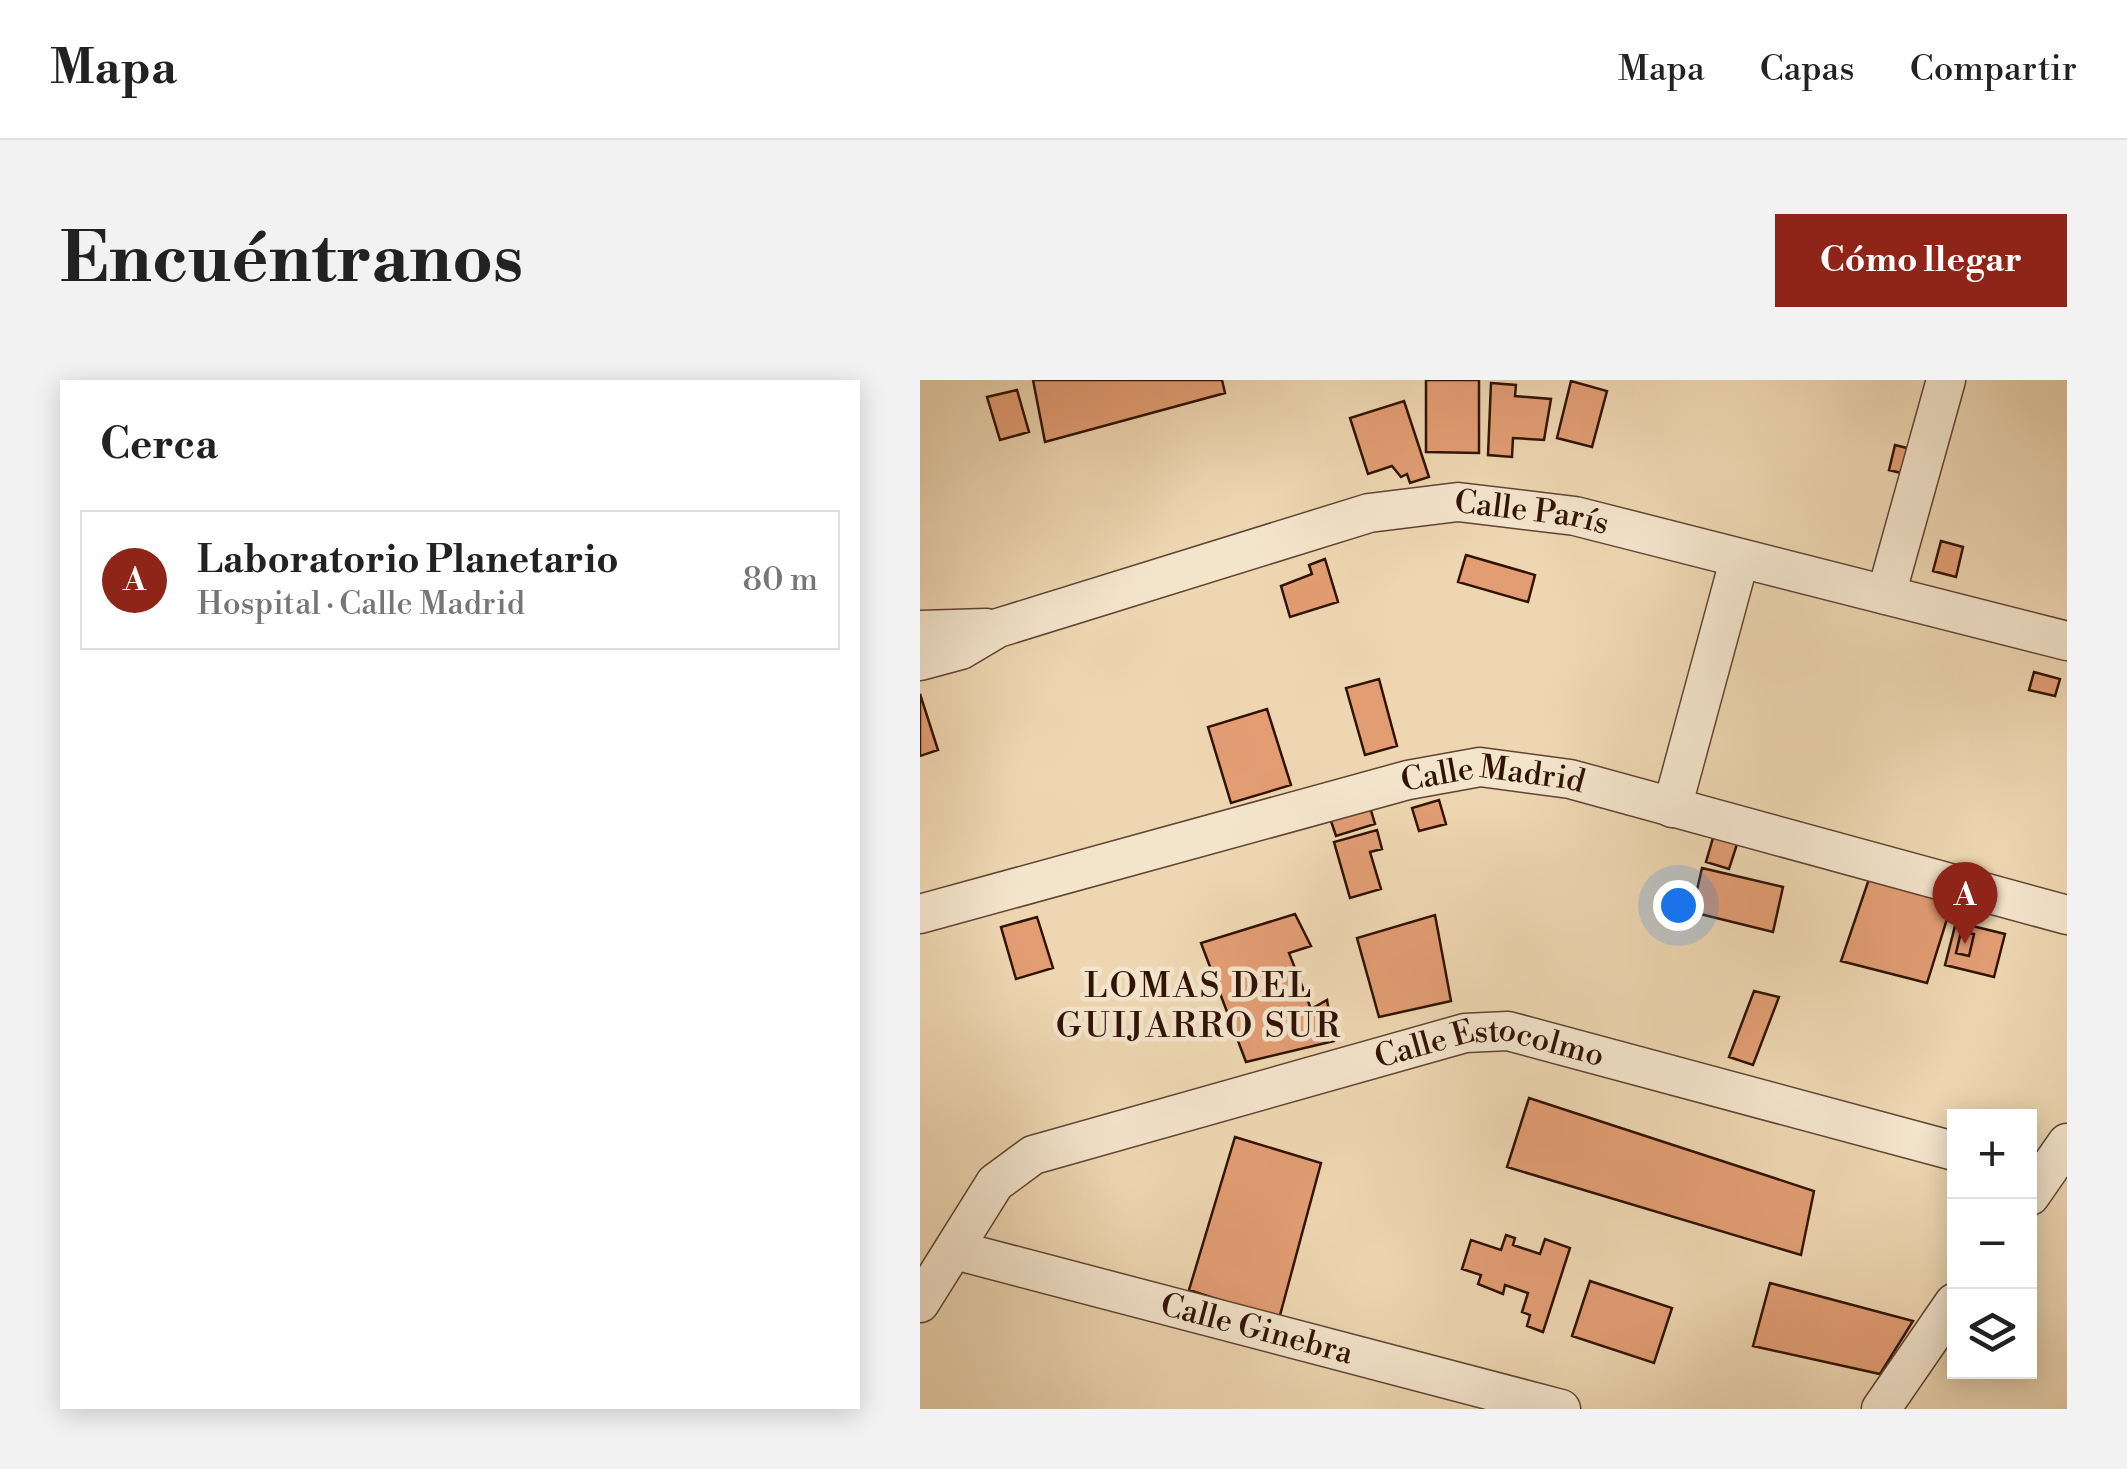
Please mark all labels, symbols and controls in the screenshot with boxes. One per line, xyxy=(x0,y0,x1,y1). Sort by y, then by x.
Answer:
text: Mapa xyxy=(50,39,177,99)
text: Mapa xyxy=(1618,48,1705,91)
text: Capas xyxy=(1760,48,1855,91)
text: Compartir xyxy=(1910,48,2077,91)
button: Cómo llegar xyxy=(1775,214,2067,307)
text: Encuéntranos xyxy=(60,216,523,304)
text: Cerca xyxy=(100,419,218,472)
street label: Calle París xyxy=(1452,482,1613,544)
text: Laboratorio Planetario xyxy=(197,537,619,584)
text: A xyxy=(123,560,146,600)
text: 80 m xyxy=(743,560,818,600)
text: Hospital · Calle Madrid xyxy=(197,584,525,624)
street label: Calle Madrid xyxy=(1398,747,1590,802)
pin: A xyxy=(1932,862,1998,944)
your location xyxy=(1653,880,1704,931)
district label: LOMAS DEL GUIJARRO SUR xyxy=(1056,965,1342,1048)
street label: Calle Estocolmo xyxy=(1370,1009,1609,1078)
map controls xyxy=(1947,1109,2037,1379)
button: + xyxy=(1947,1109,2037,1199)
button: − xyxy=(1947,1199,2037,1289)
street label: Calle Ginebra xyxy=(1156,1285,1358,1374)
button: layers xyxy=(1947,1289,2037,1379)

